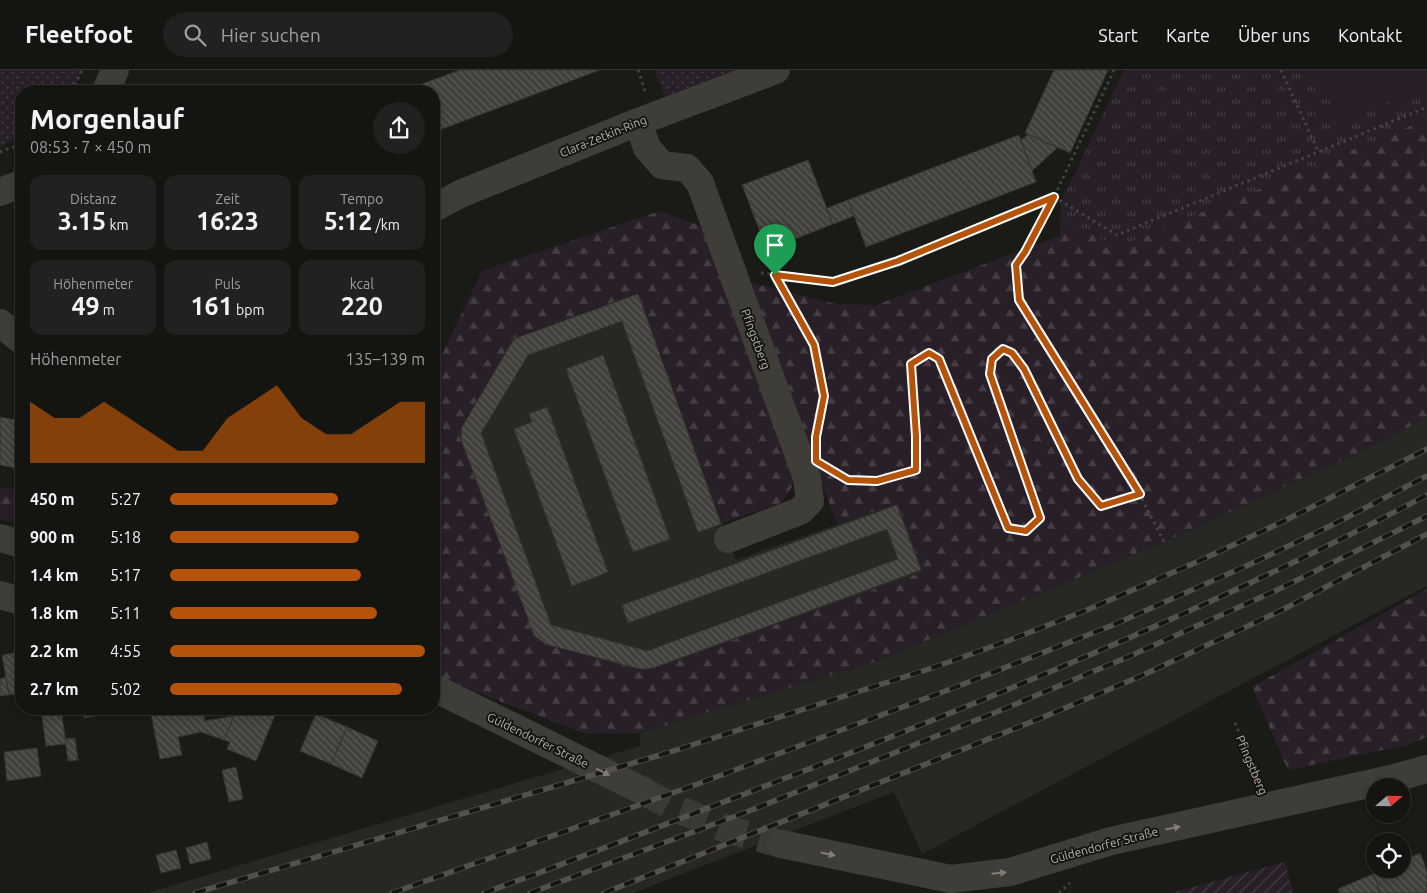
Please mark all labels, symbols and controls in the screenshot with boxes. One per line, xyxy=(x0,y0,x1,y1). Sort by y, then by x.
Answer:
search box xyxy=(163,12,513,57)
text: Fleetfoot xyxy=(25,21,133,48)
icon: search xyxy=(181,21,209,49)
text: Hier suchen xyxy=(221,24,321,46)
text: Start xyxy=(1098,25,1138,45)
text: Karte xyxy=(1166,25,1210,45)
text: Über uns xyxy=(1238,25,1310,45)
text: Kontakt xyxy=(1338,25,1402,45)
button: share xyxy=(373,102,425,154)
text: Morgenlauf xyxy=(30,103,184,134)
street label: Clara-Zetkin-Ring xyxy=(558,113,648,159)
text: 08:53 · 7 × 450 m xyxy=(30,138,151,156)
text: Distanz xyxy=(70,191,116,207)
text: Zeit xyxy=(215,191,240,207)
text: Tempo xyxy=(340,191,383,207)
text: 3.15 xyxy=(58,207,106,235)
text: 16:23 xyxy=(196,207,259,235)
text: 5:12 xyxy=(324,207,372,235)
text: km xyxy=(106,217,129,233)
text: /km xyxy=(372,217,400,233)
pin xyxy=(754,224,796,275)
icon: arrive xyxy=(761,231,789,259)
text: Höhenmeter xyxy=(53,276,133,292)
text: Puls xyxy=(214,276,241,292)
text: kcal xyxy=(350,276,374,292)
text: 49 xyxy=(71,292,100,320)
text: 161 xyxy=(191,292,233,320)
text: 220 xyxy=(341,292,383,320)
text: m xyxy=(100,302,115,318)
text: bpm xyxy=(233,302,264,318)
street label: Pfingstberg xyxy=(739,307,773,371)
text: Höhenmeter xyxy=(30,350,121,368)
text: 135–139 m xyxy=(345,350,425,368)
text: 450 m xyxy=(30,490,75,508)
text: 5:27 xyxy=(110,490,141,508)
text: 900 m xyxy=(30,528,75,546)
text: 5:18 xyxy=(110,528,141,546)
text: 1.4 km xyxy=(30,566,79,584)
text: 5:17 xyxy=(110,566,141,584)
text: 1.8 km xyxy=(30,604,79,622)
text: 5:11 xyxy=(110,604,141,622)
text: 2.2 km xyxy=(30,642,79,660)
text: 4:55 xyxy=(110,642,141,660)
text: 2.7 km xyxy=(30,680,79,698)
text: 5:02 xyxy=(110,680,141,698)
street label: Güldendorfer Straße xyxy=(485,710,591,770)
street label: Pfingstberg xyxy=(1234,733,1270,797)
one-way arrow xyxy=(596,768,610,776)
north arrow xyxy=(1366,778,1411,822)
map controls xyxy=(1366,778,1411,878)
street label: Güldendorfer Straße xyxy=(1049,824,1159,866)
one-way arrow xyxy=(1165,824,1180,832)
button: locate xyxy=(1366,833,1411,878)
one-way arrow xyxy=(821,851,837,859)
one-way arrow xyxy=(991,869,1007,877)

